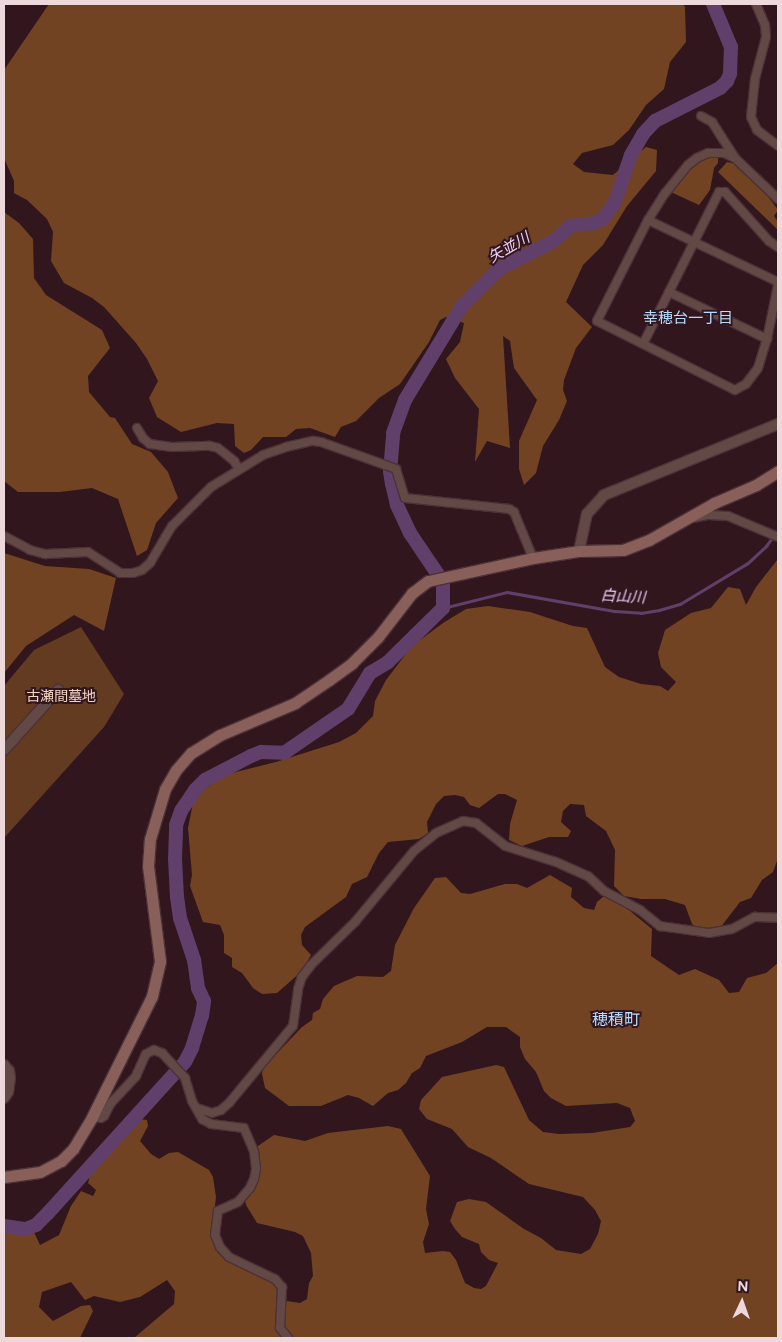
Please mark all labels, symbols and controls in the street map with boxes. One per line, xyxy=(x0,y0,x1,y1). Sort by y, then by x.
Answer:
water label: 矢並川 xyxy=(485,229,533,267)
district label: 幸穂台一丁目 xyxy=(643,310,733,328)
water label: 白山川 xyxy=(600,587,646,607)
park label: 古瀬間墓地 xyxy=(26,689,96,705)
district label: 穂積町 xyxy=(592,1010,640,1030)
north arrow xyxy=(717,1277,767,1327)
text: N xyxy=(737,1278,749,1295)

